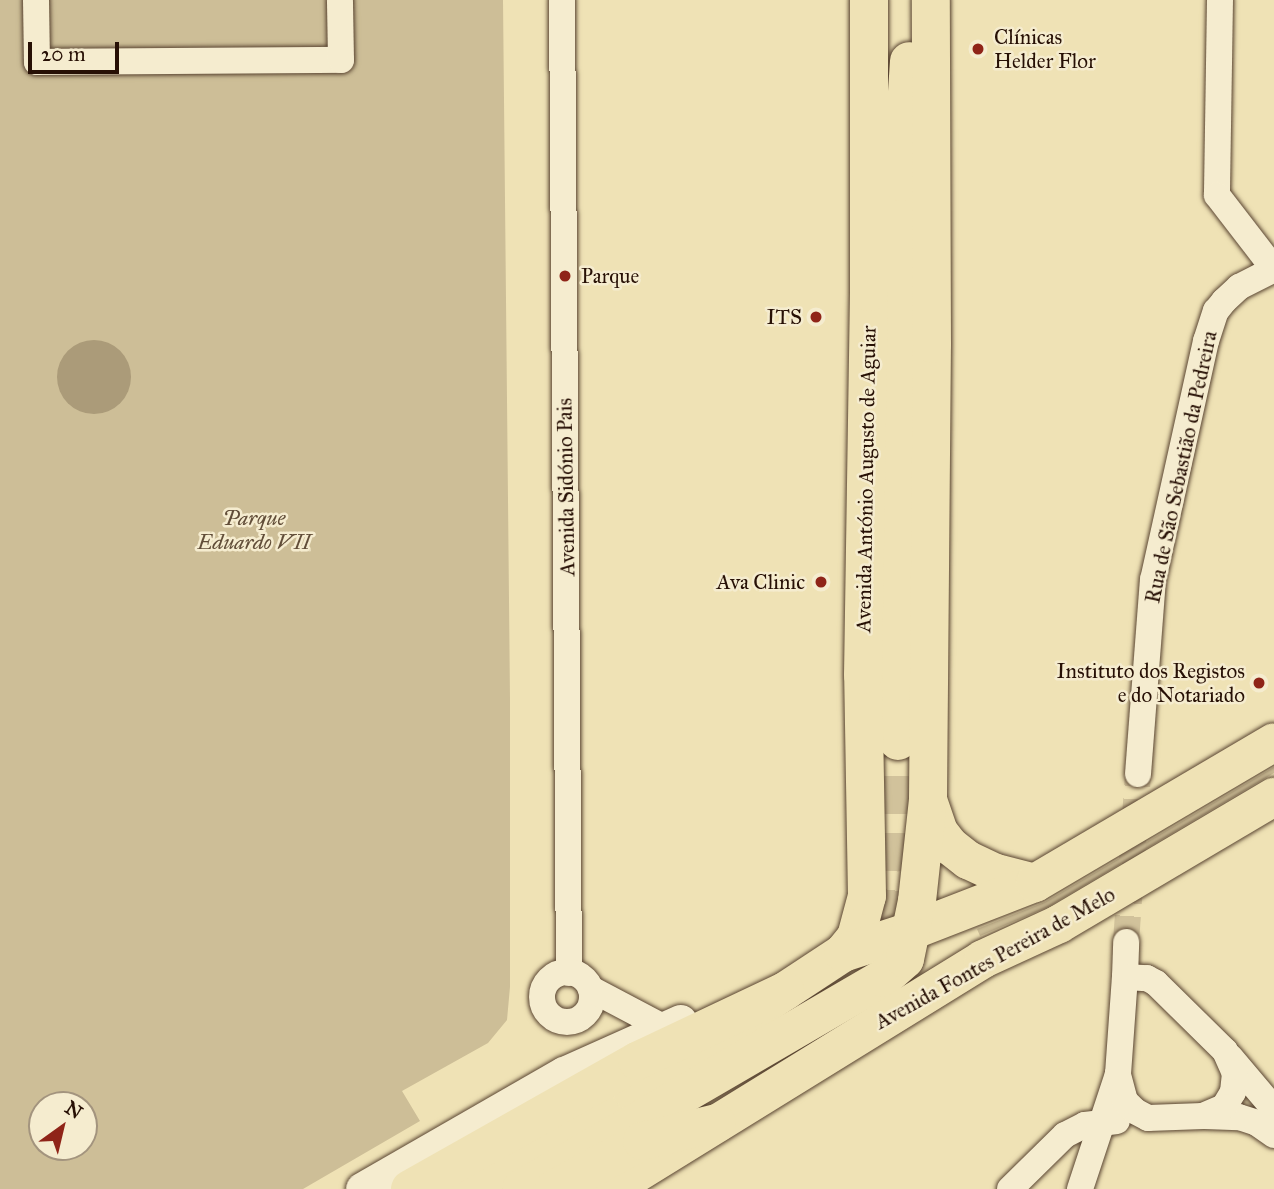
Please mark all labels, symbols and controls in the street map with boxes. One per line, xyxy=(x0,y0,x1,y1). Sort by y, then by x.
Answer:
place label: Clínicas Helder Flor xyxy=(994,24,1096,74)
scale bar xyxy=(32,28,122,72)
marker: Clínicas Helder Flor xyxy=(968,39,988,59)
text: 20 m xyxy=(41,41,86,67)
place label: Parque xyxy=(581,263,639,289)
marker: Parque xyxy=(555,266,575,286)
place label: ITS xyxy=(767,304,802,330)
marker: ITS xyxy=(808,309,824,325)
street label: Avenida António Augusto de Aguiar xyxy=(851,325,881,633)
street label: Rua de São Sebastião da Pedreira xyxy=(1140,329,1222,605)
street label: Avenida Sidónio Pais xyxy=(552,398,580,576)
park label: Parque Eduardo VII xyxy=(197,505,311,555)
place label: Ava Clinic xyxy=(717,569,805,595)
marker: Ava Clinic xyxy=(811,572,831,592)
place label: Instituto dos Registos e do Notariado xyxy=(1057,658,1245,708)
marker: Instituto dos Registos e do Notariado xyxy=(1251,675,1267,691)
street label: Avenida Fontes Pereira de Melo xyxy=(871,881,1119,1035)
north arrow xyxy=(28,1091,98,1161)
text: N xyxy=(61,1096,87,1124)

